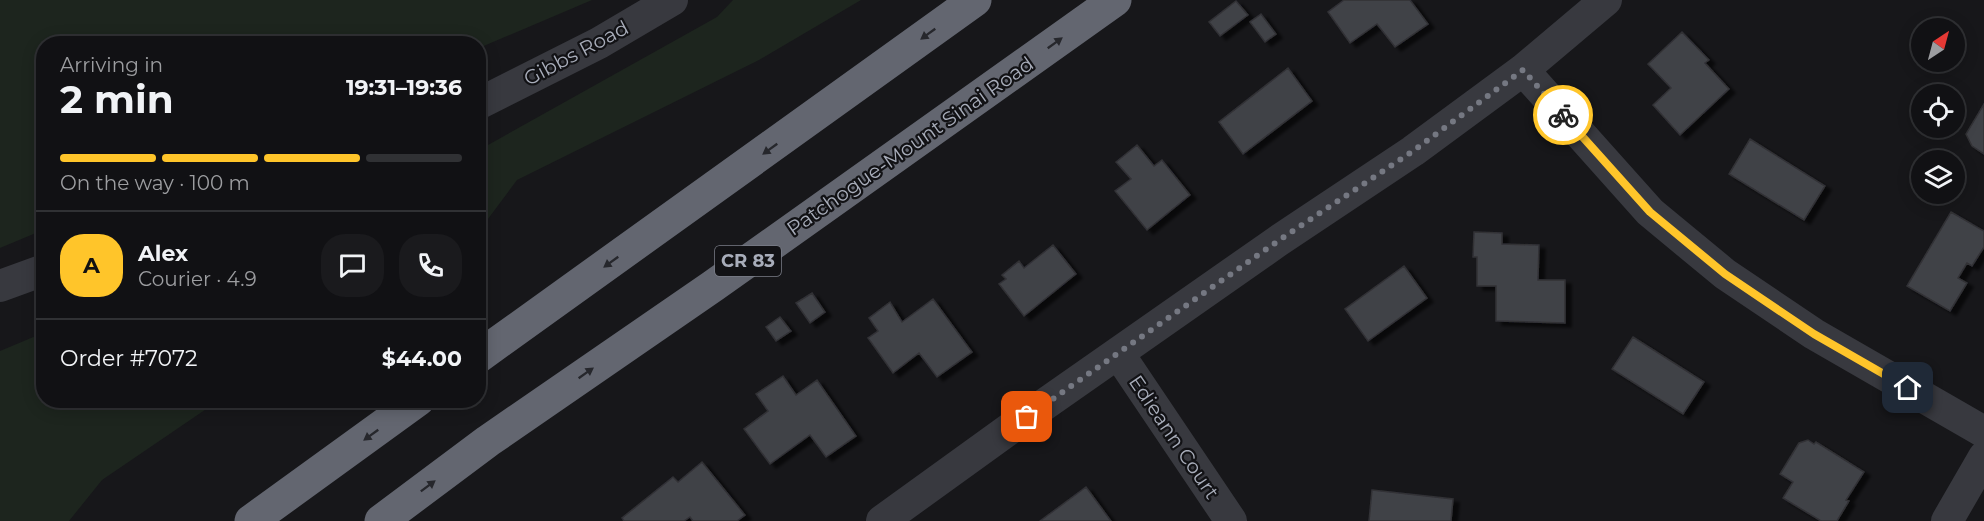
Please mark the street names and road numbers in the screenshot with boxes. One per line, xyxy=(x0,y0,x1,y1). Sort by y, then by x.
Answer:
street label: Gibbs Road xyxy=(519,15,633,91)
street label: Patchogue-Mount Sinai Road xyxy=(782,51,1038,241)
road number: CR 83 xyxy=(715,246,781,276)
street label: Edieann Court xyxy=(1124,371,1224,503)

